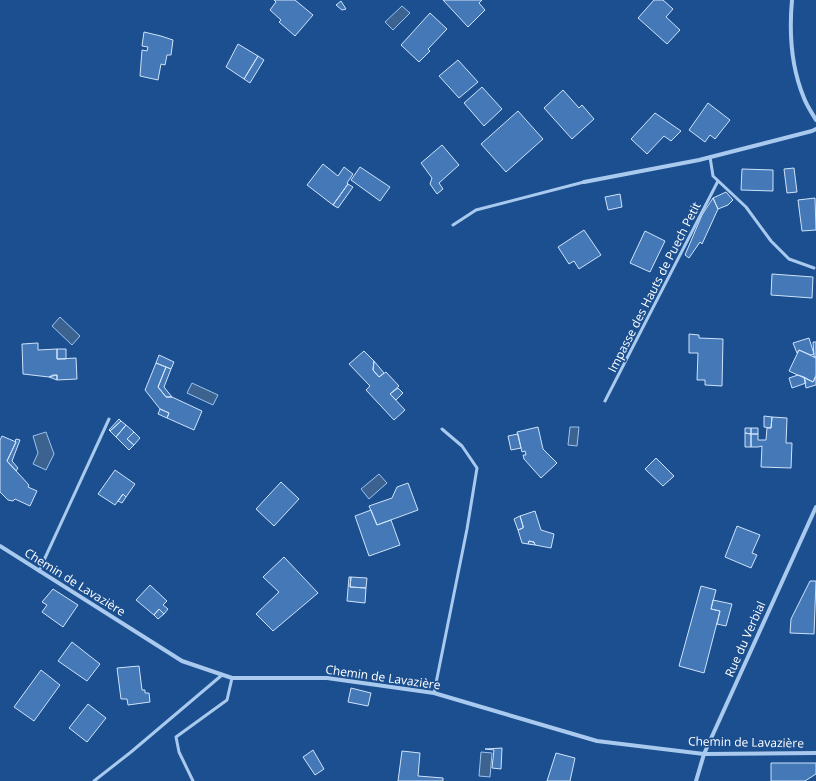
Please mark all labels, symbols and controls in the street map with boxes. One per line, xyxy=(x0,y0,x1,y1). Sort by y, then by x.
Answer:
street label: Impasse des Hauts de Puech Petit xyxy=(604,199,704,375)
street label: Chemin de Lavazière xyxy=(21,544,129,620)
street label: Rue du Verbial xyxy=(721,598,769,680)
street label: Chemin de Lavazière xyxy=(324,661,442,694)
street label: Chemin de Lavazière xyxy=(688,732,804,752)

